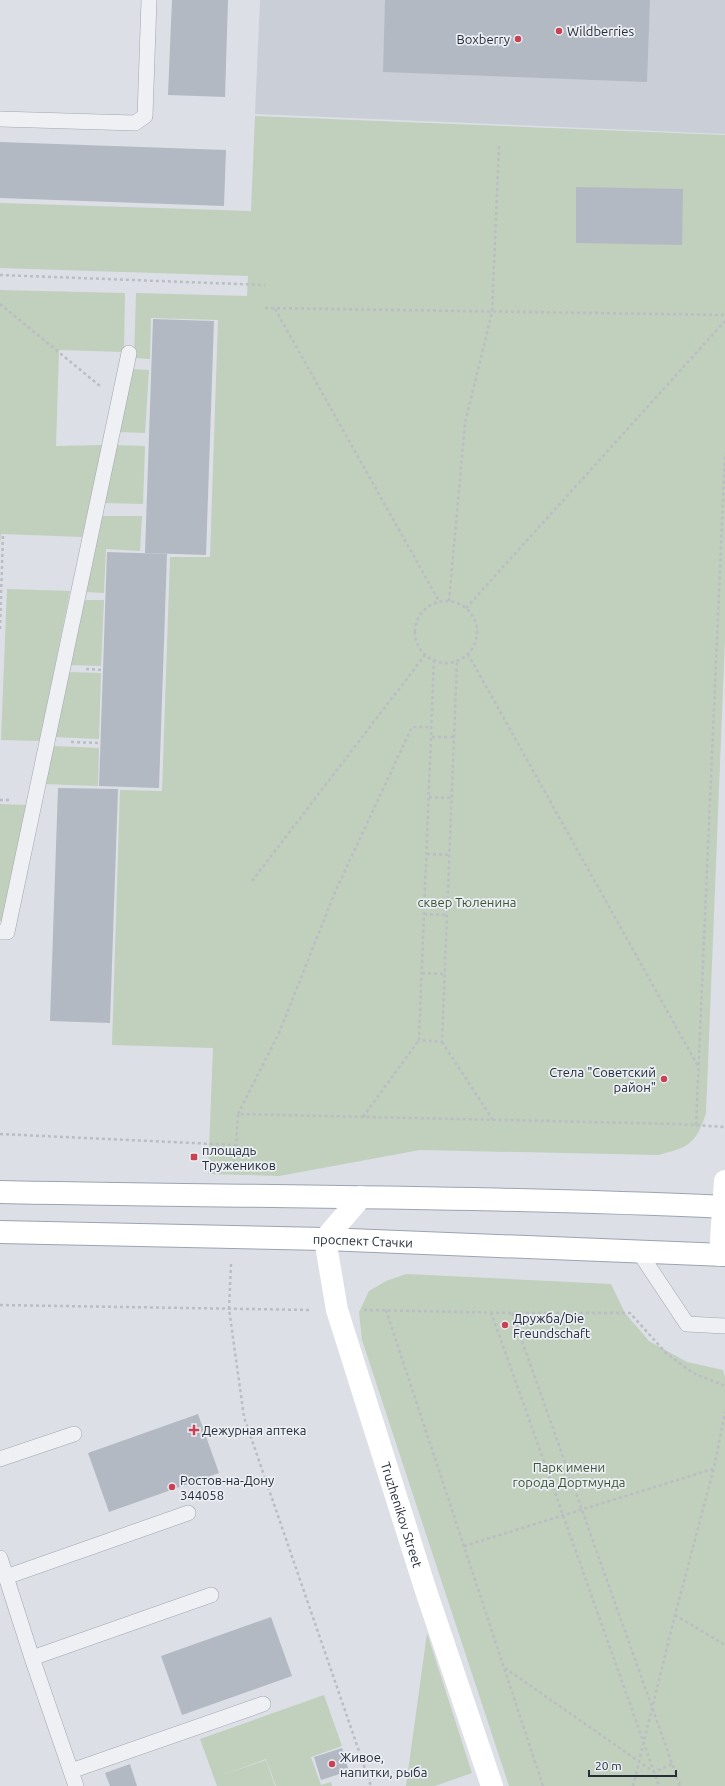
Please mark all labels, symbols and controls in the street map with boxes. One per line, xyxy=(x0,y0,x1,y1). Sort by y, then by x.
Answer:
place label: Wildberries xyxy=(567,24,634,38)
marker: Wildberries xyxy=(554,26,564,36)
place label: Boxberry xyxy=(457,32,510,46)
marker: Boxberry xyxy=(513,34,523,44)
park label: сквер Тюленина xyxy=(418,895,516,909)
place label: Стела "Советский район" xyxy=(549,1065,656,1094)
marker: Стела "Советский район" xyxy=(659,1074,669,1084)
place label: площадь Тружеников xyxy=(202,1143,276,1172)
marker: площадь Тружеников xyxy=(189,1152,199,1162)
street label: проспект Стачки xyxy=(313,1232,413,1250)
place label: Дружба/Die Freundschaft xyxy=(513,1311,590,1340)
marker: Дружба/Die Freundschaft xyxy=(500,1320,510,1330)
place label: Дежурная аптека xyxy=(202,1423,306,1437)
marker: Дежурная аптека xyxy=(189,1425,199,1435)
street label: Truzhenikov Street xyxy=(379,1460,425,1569)
park label: Парк имени города Дортмунда xyxy=(513,1460,625,1489)
place label: Ростов-на-Дону 344058 xyxy=(180,1473,274,1502)
marker: Ростов-на-Дону 344058 xyxy=(167,1482,177,1492)
place label: Живое, напитки, рыба xyxy=(340,1750,427,1780)
scale bar xyxy=(589,1752,676,1778)
marker: Живое, напитки, рыба xyxy=(327,1759,337,1769)
text: 20 m xyxy=(595,1759,622,1772)

